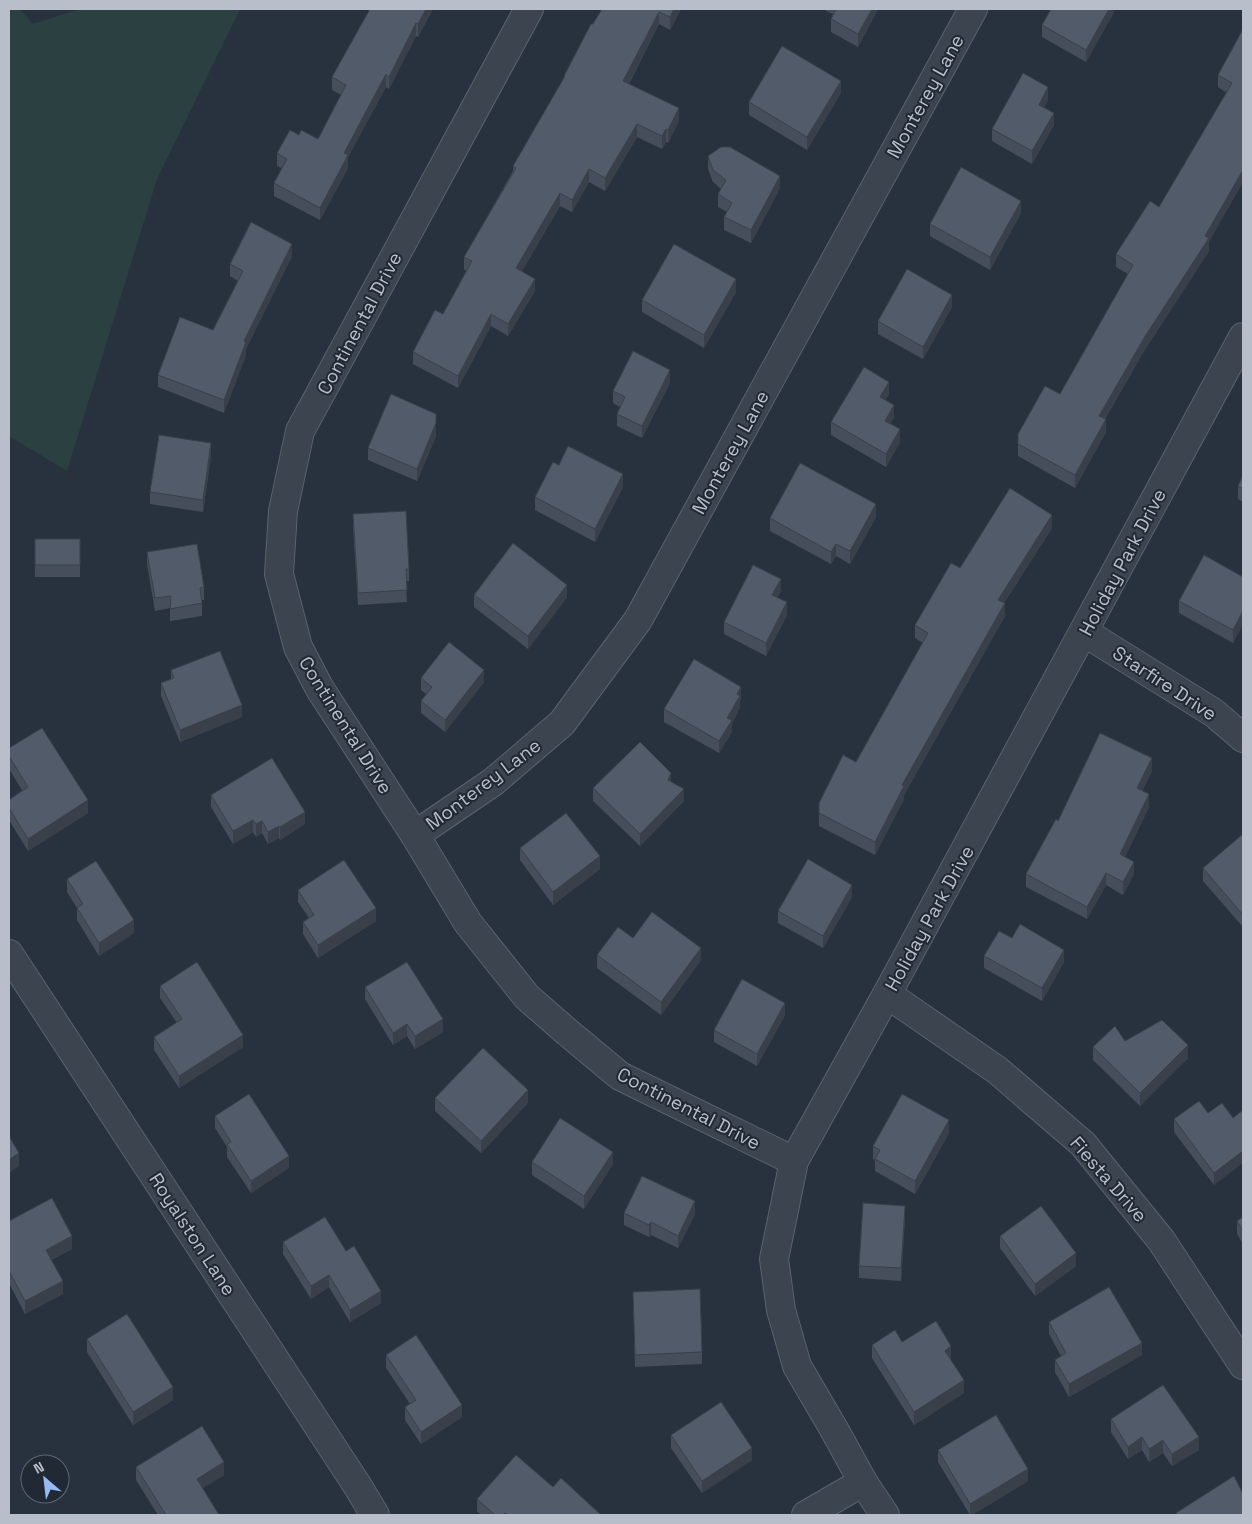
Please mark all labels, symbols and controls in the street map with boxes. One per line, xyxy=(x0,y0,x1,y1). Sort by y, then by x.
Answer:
street label: Monterey Lane xyxy=(881,30,970,163)
street label: Continental Drive xyxy=(311,248,407,399)
street label: Monterey Lane xyxy=(686,386,775,519)
street label: Holiday Park Drive xyxy=(1073,484,1172,640)
street label: Starfire Drive xyxy=(1108,640,1222,726)
street label: Continental Drive xyxy=(293,652,398,799)
street label: Monterey Lane xyxy=(421,733,546,836)
street label: Holiday Park Drive xyxy=(879,841,980,996)
street label: Continental Drive xyxy=(613,1062,765,1155)
street label: Fiesta Drive xyxy=(1064,1131,1153,1228)
street label: Royalston Lane xyxy=(144,1168,242,1300)
north arrow xyxy=(20,1454,70,1504)
text: N xyxy=(31,1457,47,1478)

